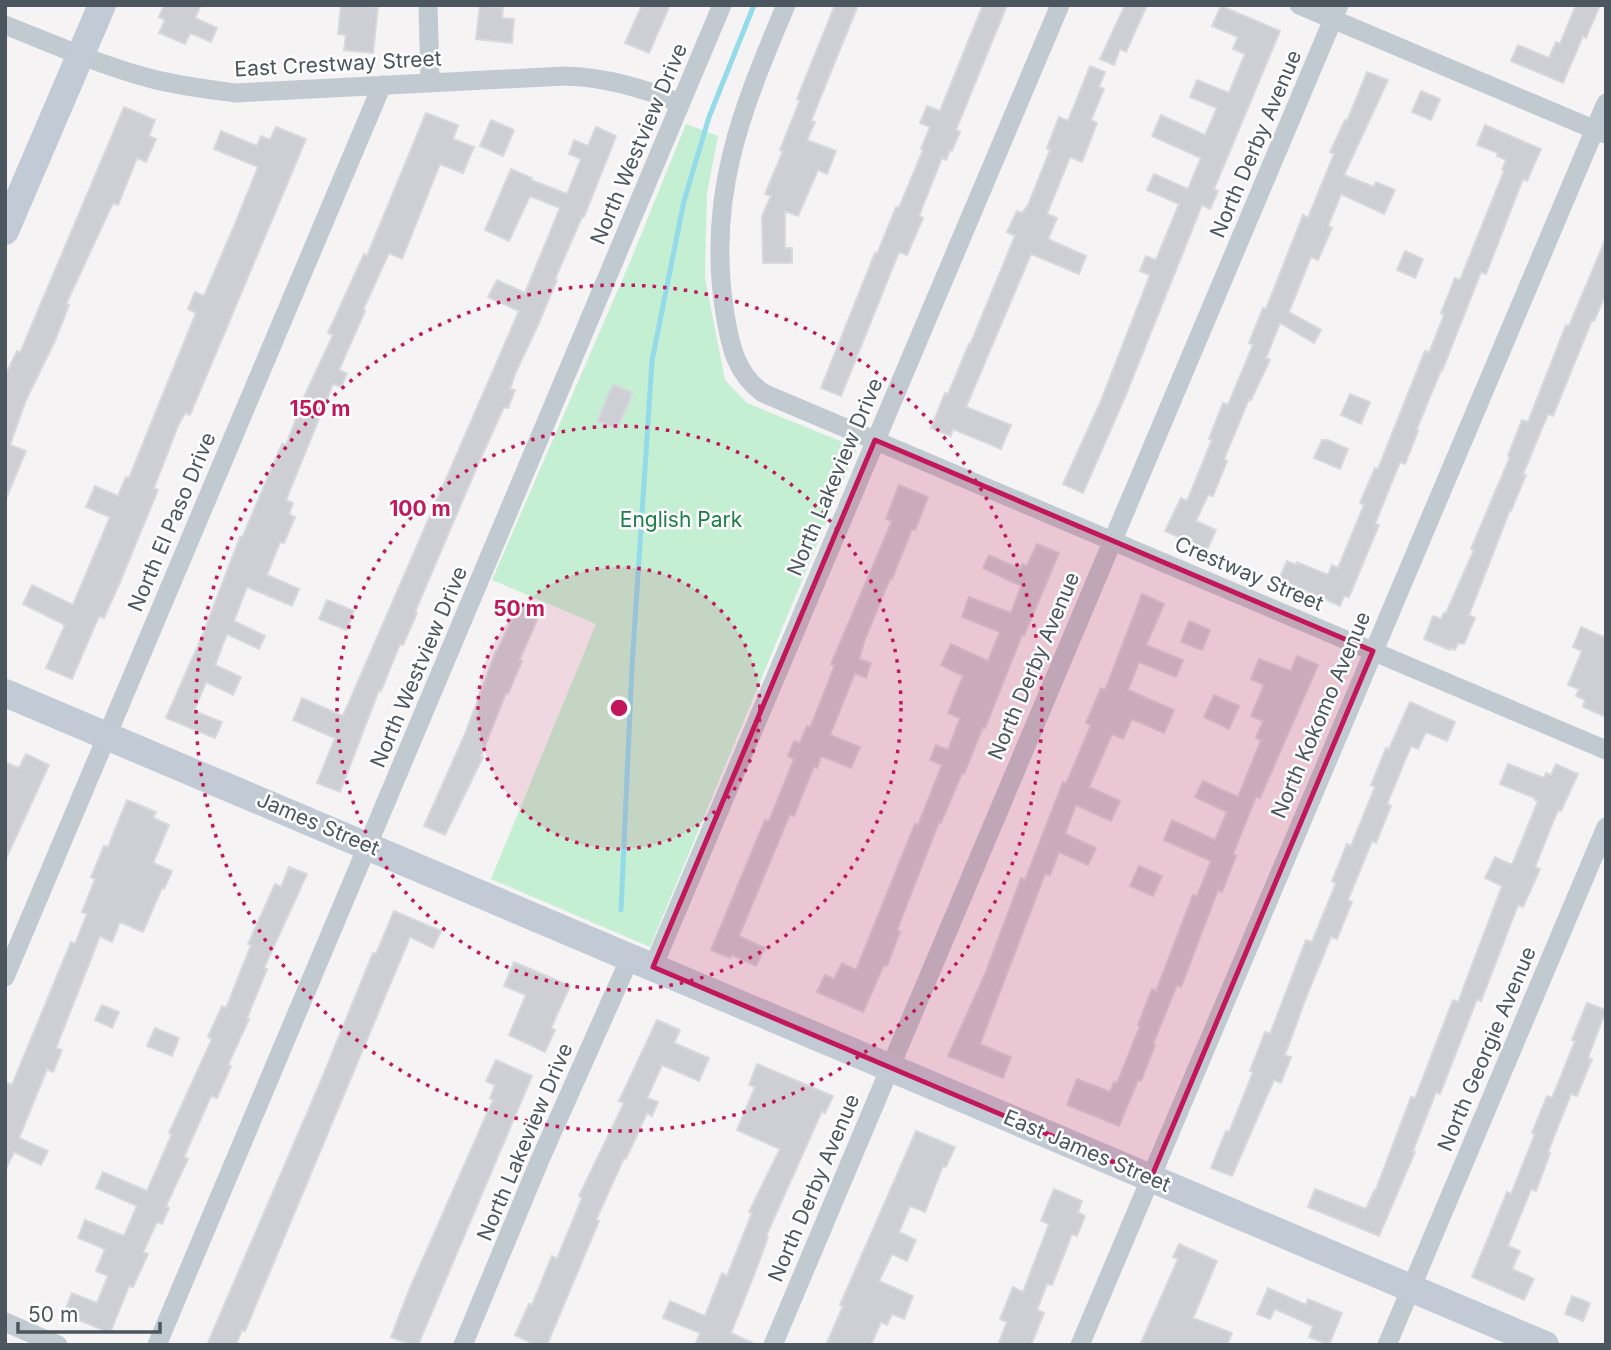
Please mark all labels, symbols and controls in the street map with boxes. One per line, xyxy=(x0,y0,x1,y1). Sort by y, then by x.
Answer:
street label: North Westview Drive xyxy=(585,39,692,248)
street label: East Crestway Street xyxy=(234,46,442,81)
street label: North Derby Avenue xyxy=(1205,46,1306,241)
street label: North Lakeview Drive xyxy=(782,374,888,579)
text: 150 m xyxy=(290,396,350,421)
street label: North El Paso Drive xyxy=(122,428,221,615)
text: 100 m xyxy=(389,496,451,521)
park label: English Park xyxy=(620,507,743,532)
street label: Crestway Street xyxy=(1171,531,1327,616)
street label: North Westview Drive xyxy=(365,562,472,771)
street label: North Derby Avenue xyxy=(983,568,1084,763)
text: 50 m xyxy=(493,596,545,621)
street label: North Kokomo Avenue xyxy=(1266,608,1375,822)
centre of rings xyxy=(607,696,631,720)
street label: James Street xyxy=(253,787,383,861)
street label: North Georgie Avenue xyxy=(1432,943,1541,1155)
street label: North Lakeview Drive xyxy=(472,1039,578,1244)
street label: North Derby Avenue xyxy=(763,1090,864,1285)
street label: East James Street xyxy=(1000,1104,1175,1197)
scale bar xyxy=(18,1290,159,1334)
text: 50 m xyxy=(28,1302,78,1327)

